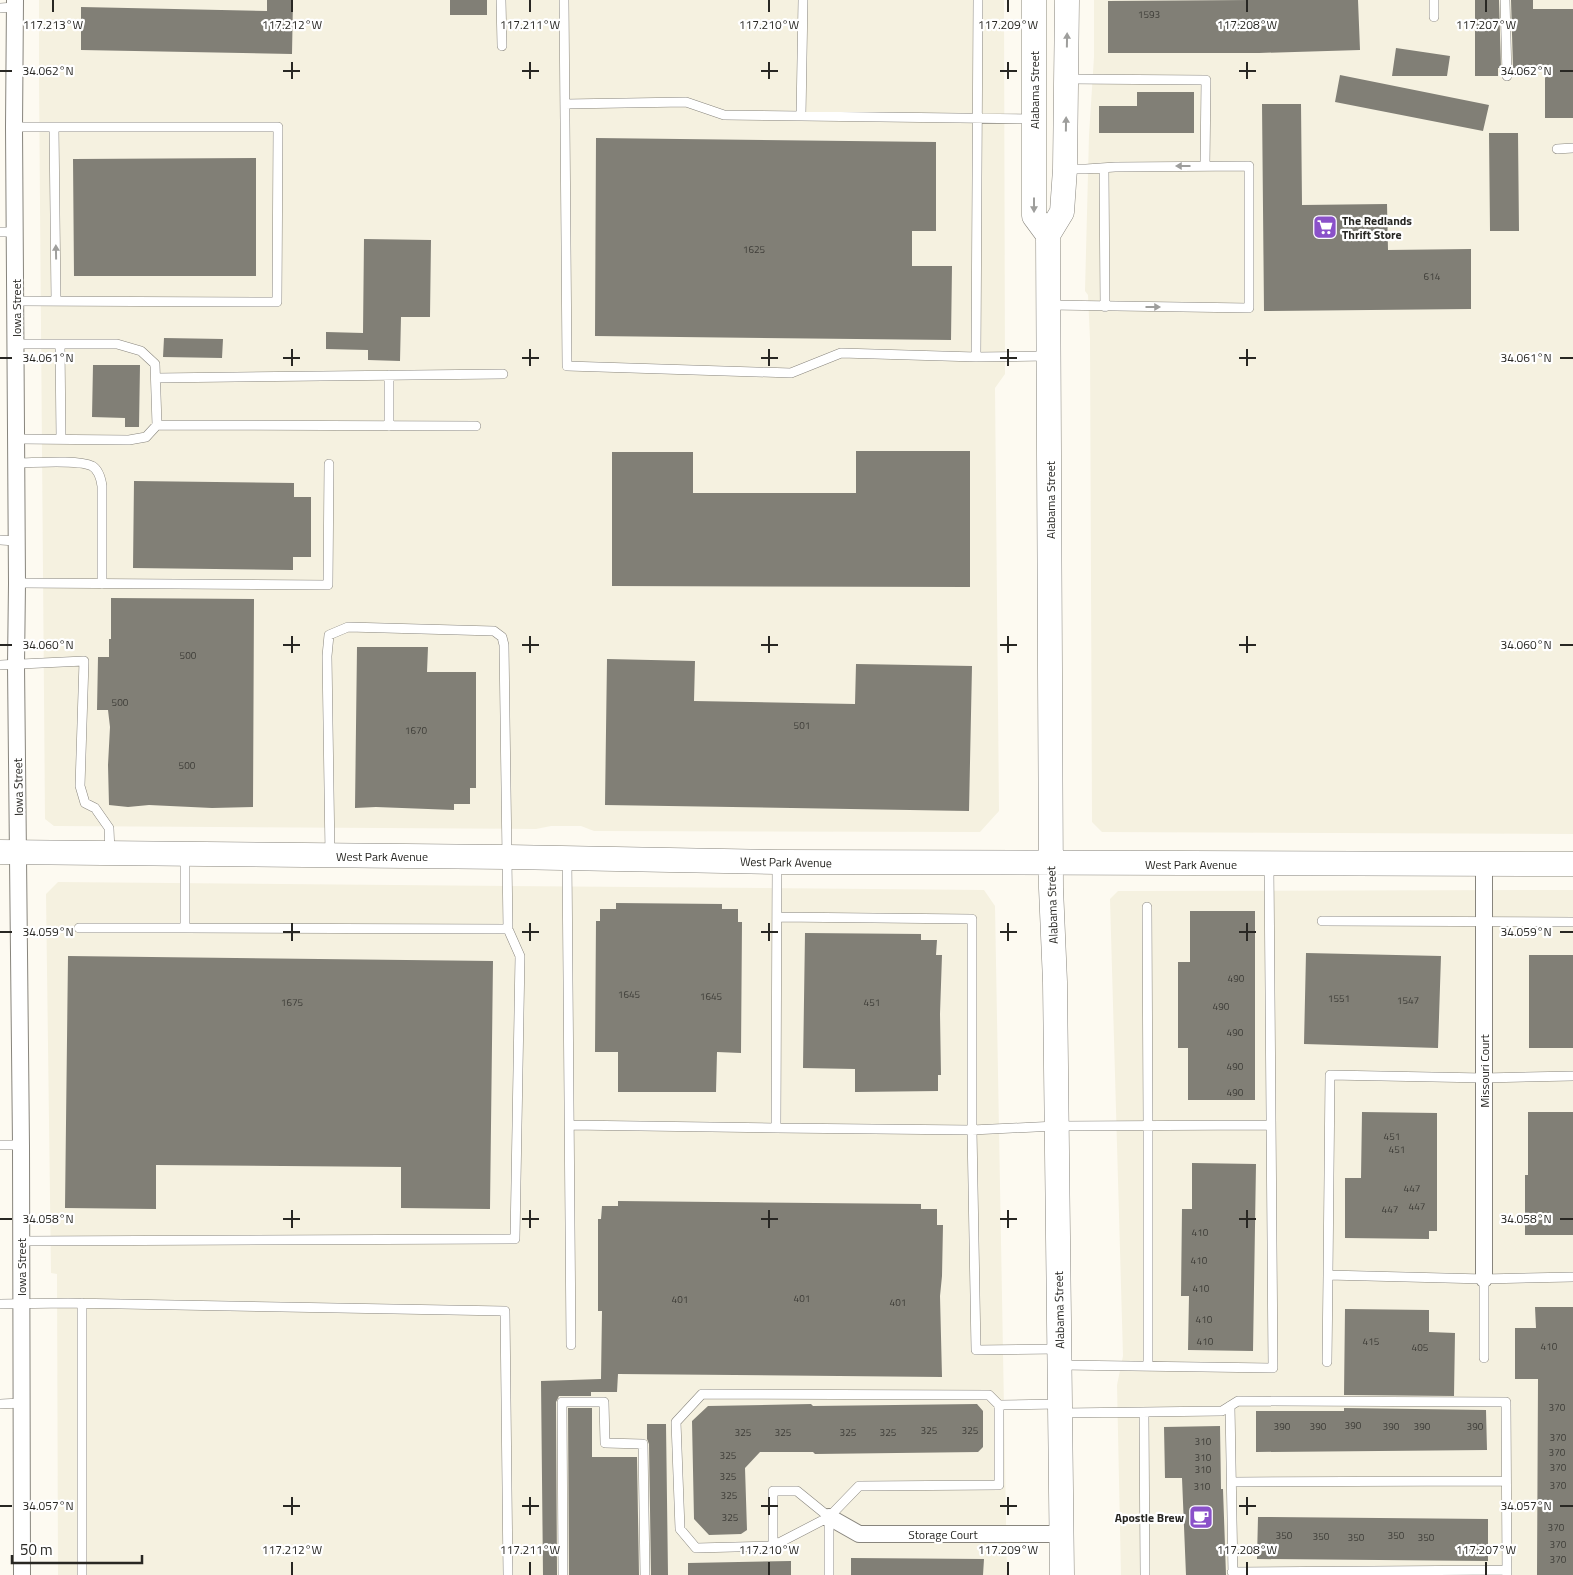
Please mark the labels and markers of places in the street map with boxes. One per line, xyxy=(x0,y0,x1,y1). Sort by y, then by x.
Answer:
place label: The Redlands Thrift Store xyxy=(1342,211,1412,244)
supermarket icon: The Redlands Thrift Store xyxy=(1312,214,1338,240)
cafe icon: Apostle Brew xyxy=(1188,1504,1214,1530)
place label: Apostle Brew xyxy=(1115,1508,1184,1527)

